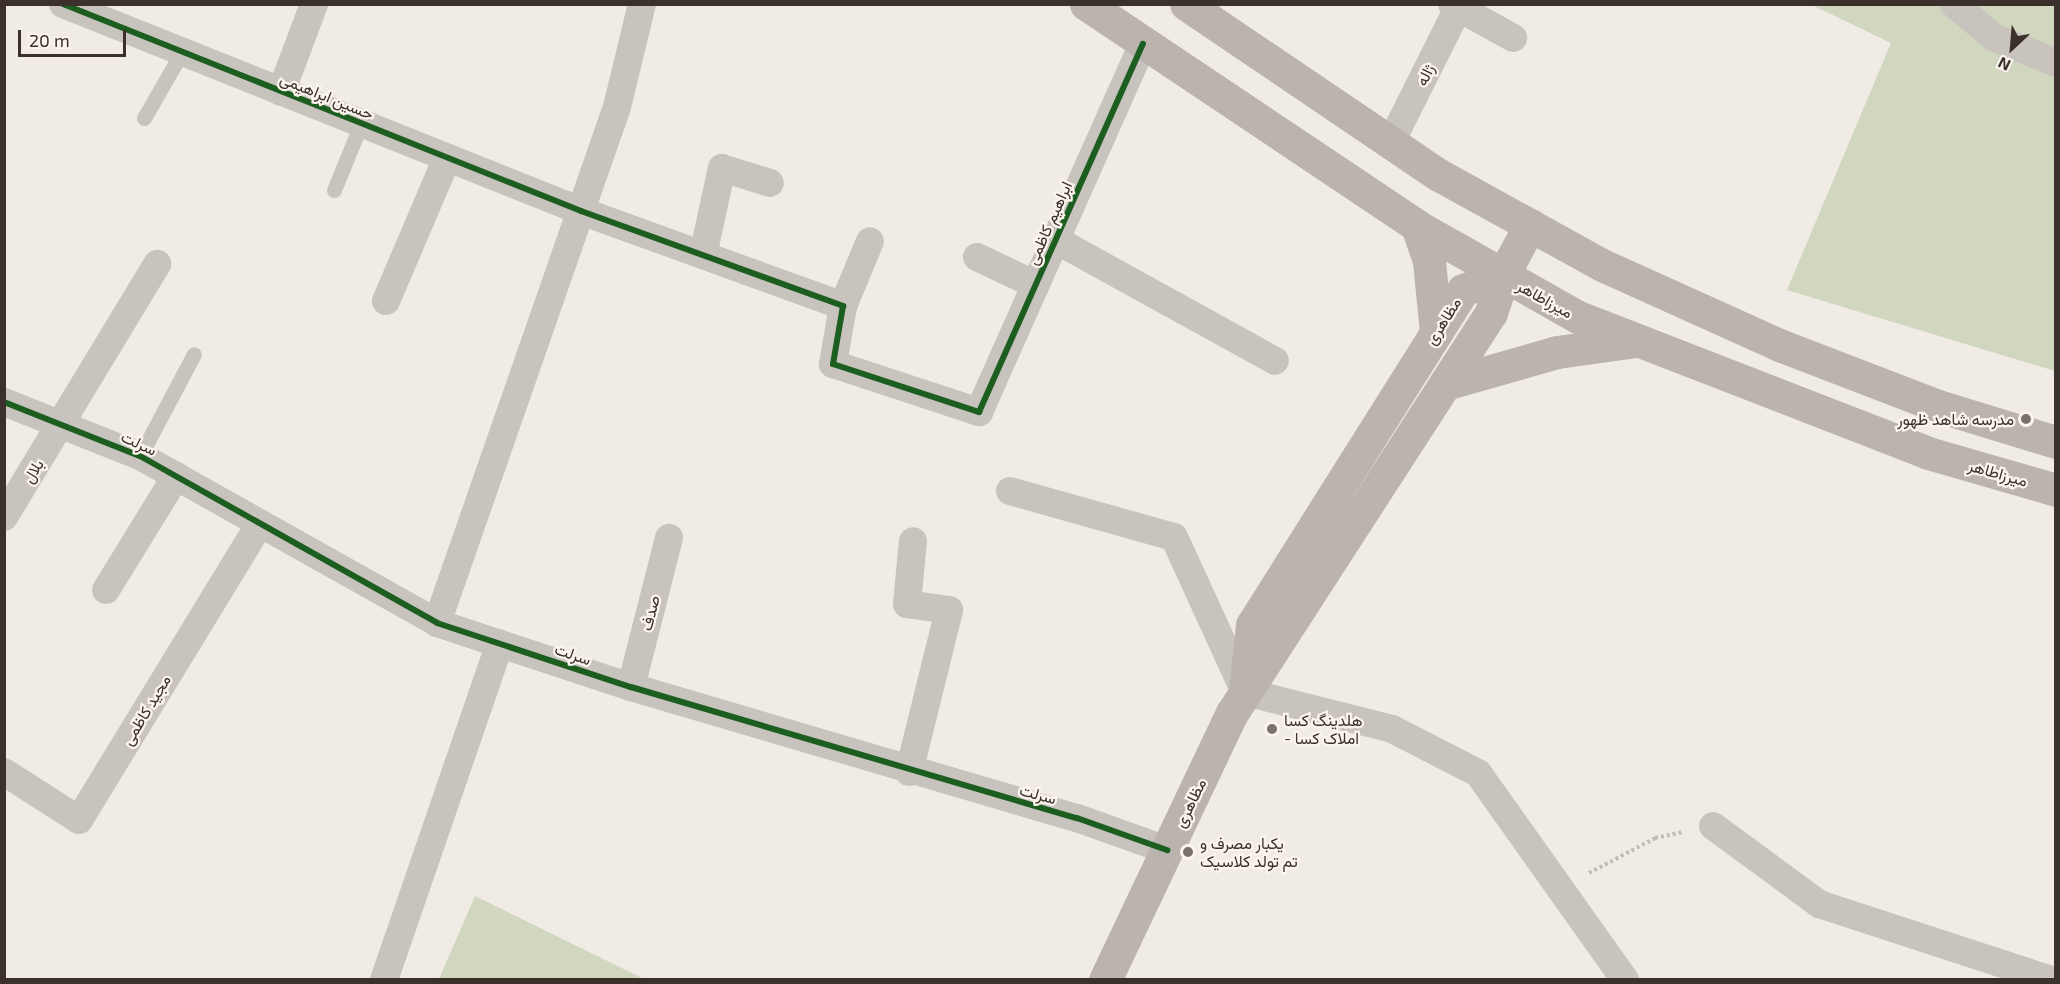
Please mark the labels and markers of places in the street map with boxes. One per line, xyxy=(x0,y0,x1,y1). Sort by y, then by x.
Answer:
place label: مدرسه شاهد ظهور xyxy=(1897,409,2014,429)
marker: مدرسه شاهد ظهور xyxy=(2019,412,2033,426)
place label: هلدینگ کسا - املاک کسا xyxy=(1284,710,1363,748)
marker: هلدینگ کسا - املاک کسا xyxy=(1265,722,1279,736)
place label: یکبار مصرف و تم تولد کلاسیک xyxy=(1200,833,1298,871)
marker: یکبار مصرف و تم تولد کلاسیک xyxy=(1181,845,1195,859)

